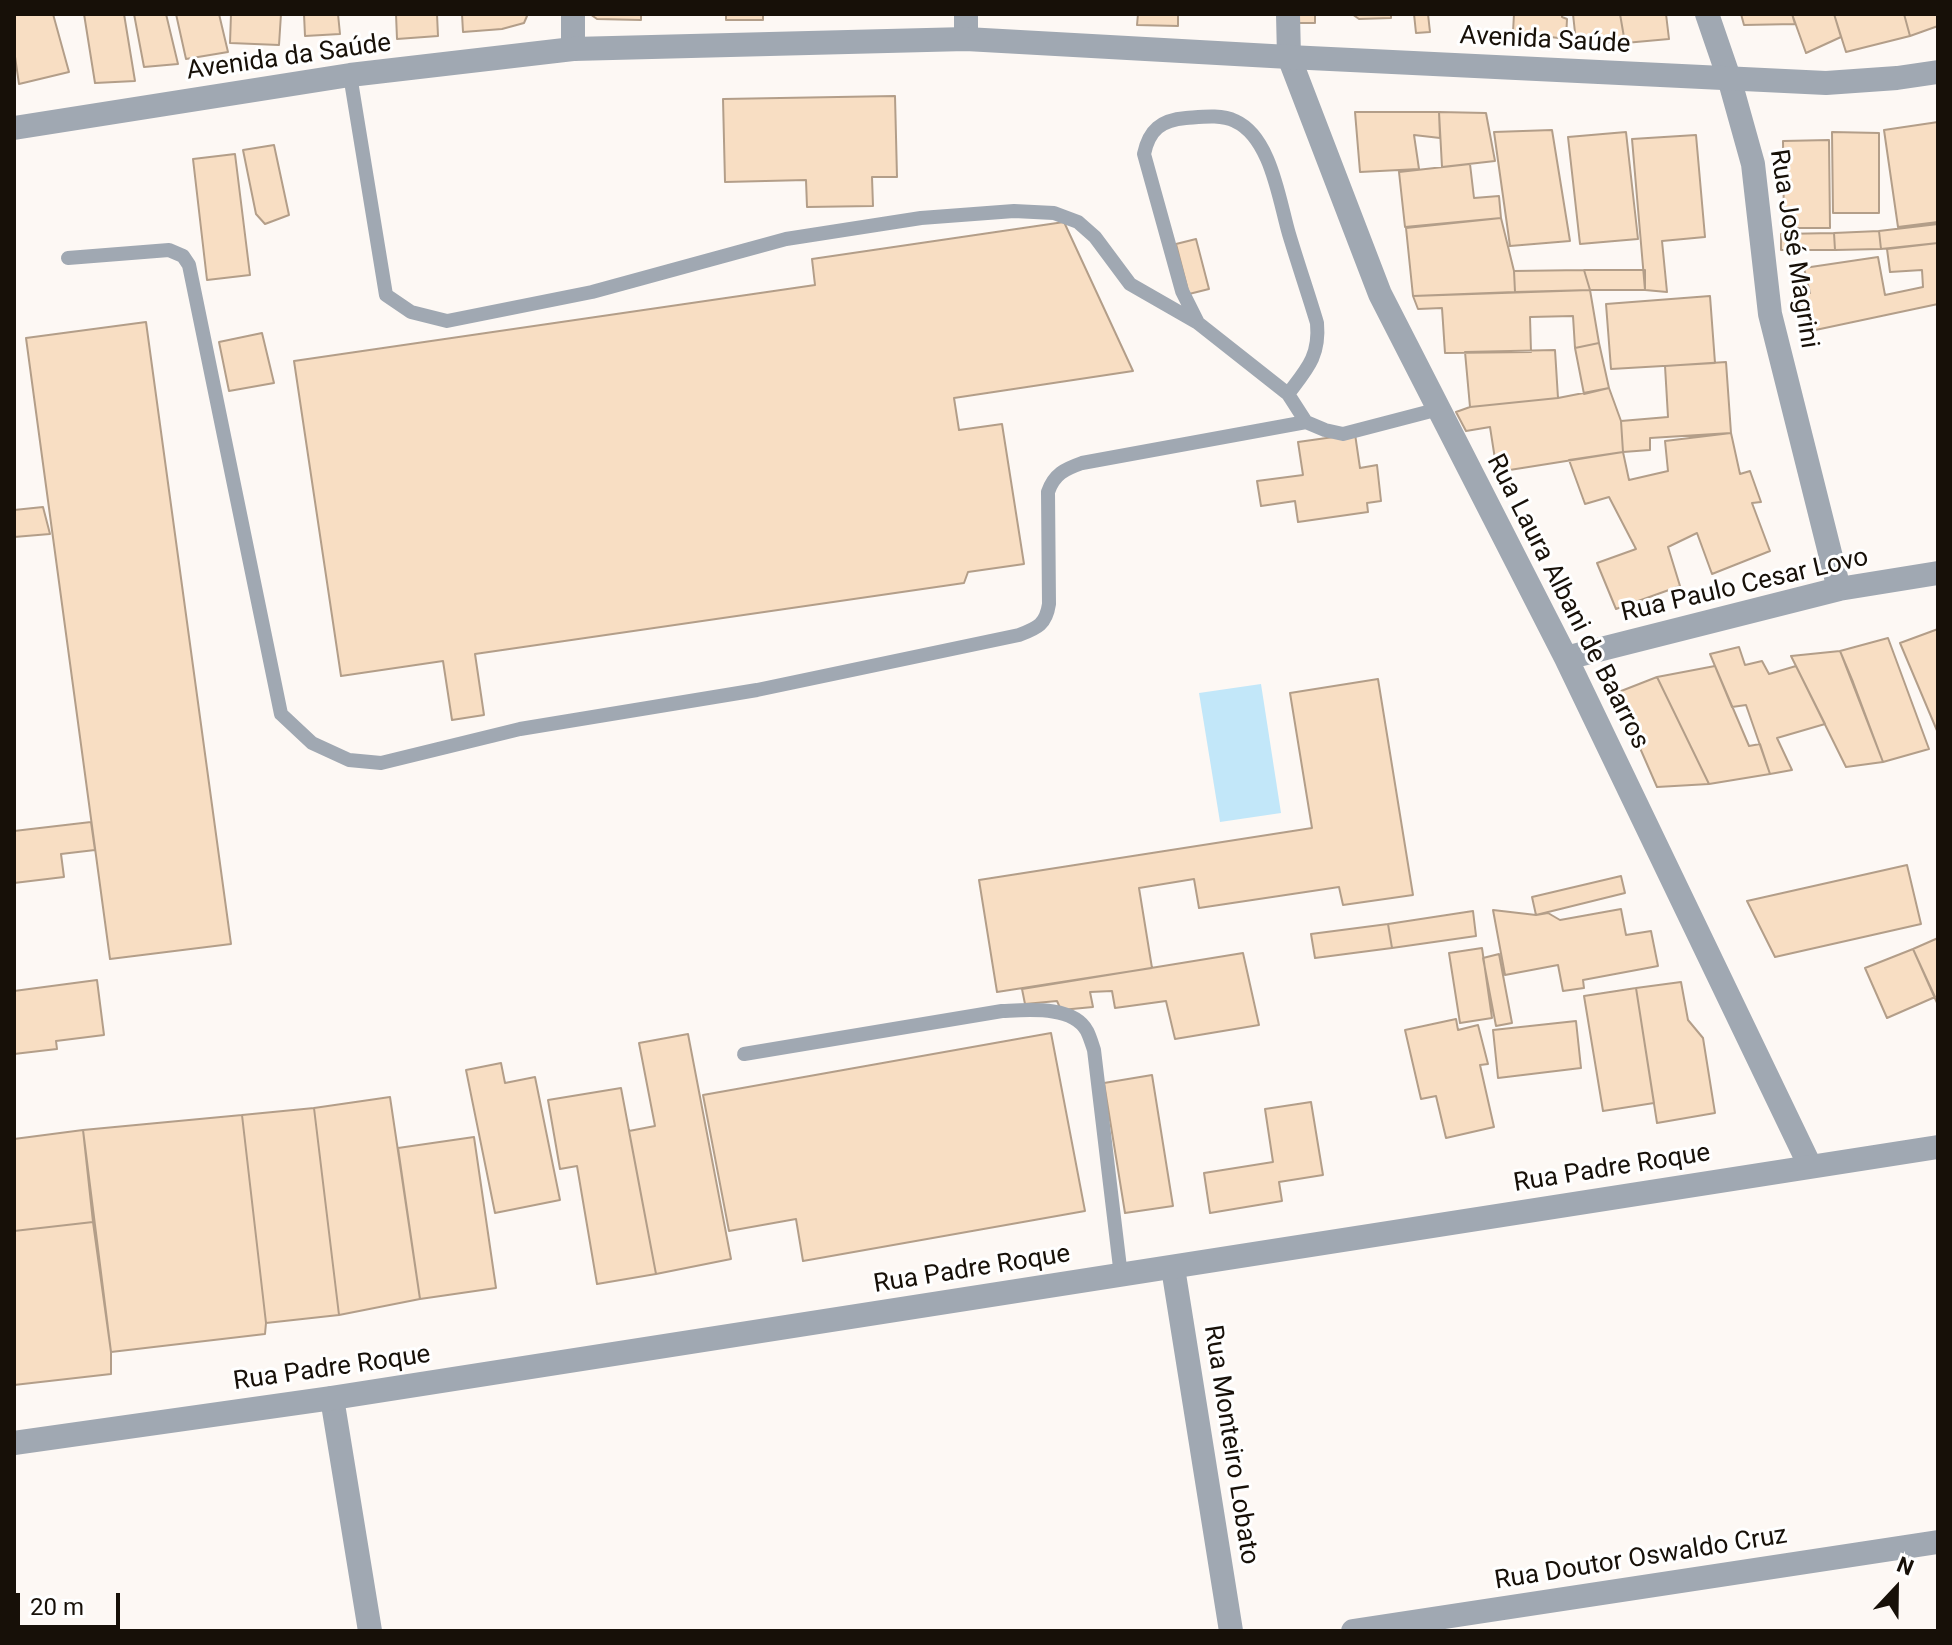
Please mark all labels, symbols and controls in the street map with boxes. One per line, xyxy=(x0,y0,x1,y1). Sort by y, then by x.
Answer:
street label: Avenida Saúde xyxy=(1459,21,1631,61)
street label: Avenida da Saúde xyxy=(185,28,393,88)
street label: Rua José Magrini xyxy=(1762,147,1824,351)
street label: Rua Laura Albani de Baarros xyxy=(1479,449,1655,755)
street label: Rua Paulo Cesar Lovo xyxy=(1618,542,1872,630)
street label: Rua Padre Roque xyxy=(1511,1138,1713,1200)
street label: Rua Padre Roque xyxy=(871,1239,1073,1301)
street label: Rua Monteiro Lobato xyxy=(1196,1323,1264,1567)
street label: Rua Padre Roque xyxy=(232,1340,432,1398)
street label: Rua Doutor Oswaldo Cruz xyxy=(1493,1520,1789,1598)
north arrow xyxy=(1856,1549,1936,1629)
text: N xyxy=(1893,1552,1917,1581)
scale bar xyxy=(20,1577,124,1627)
text: 20 m xyxy=(30,1593,84,1621)

